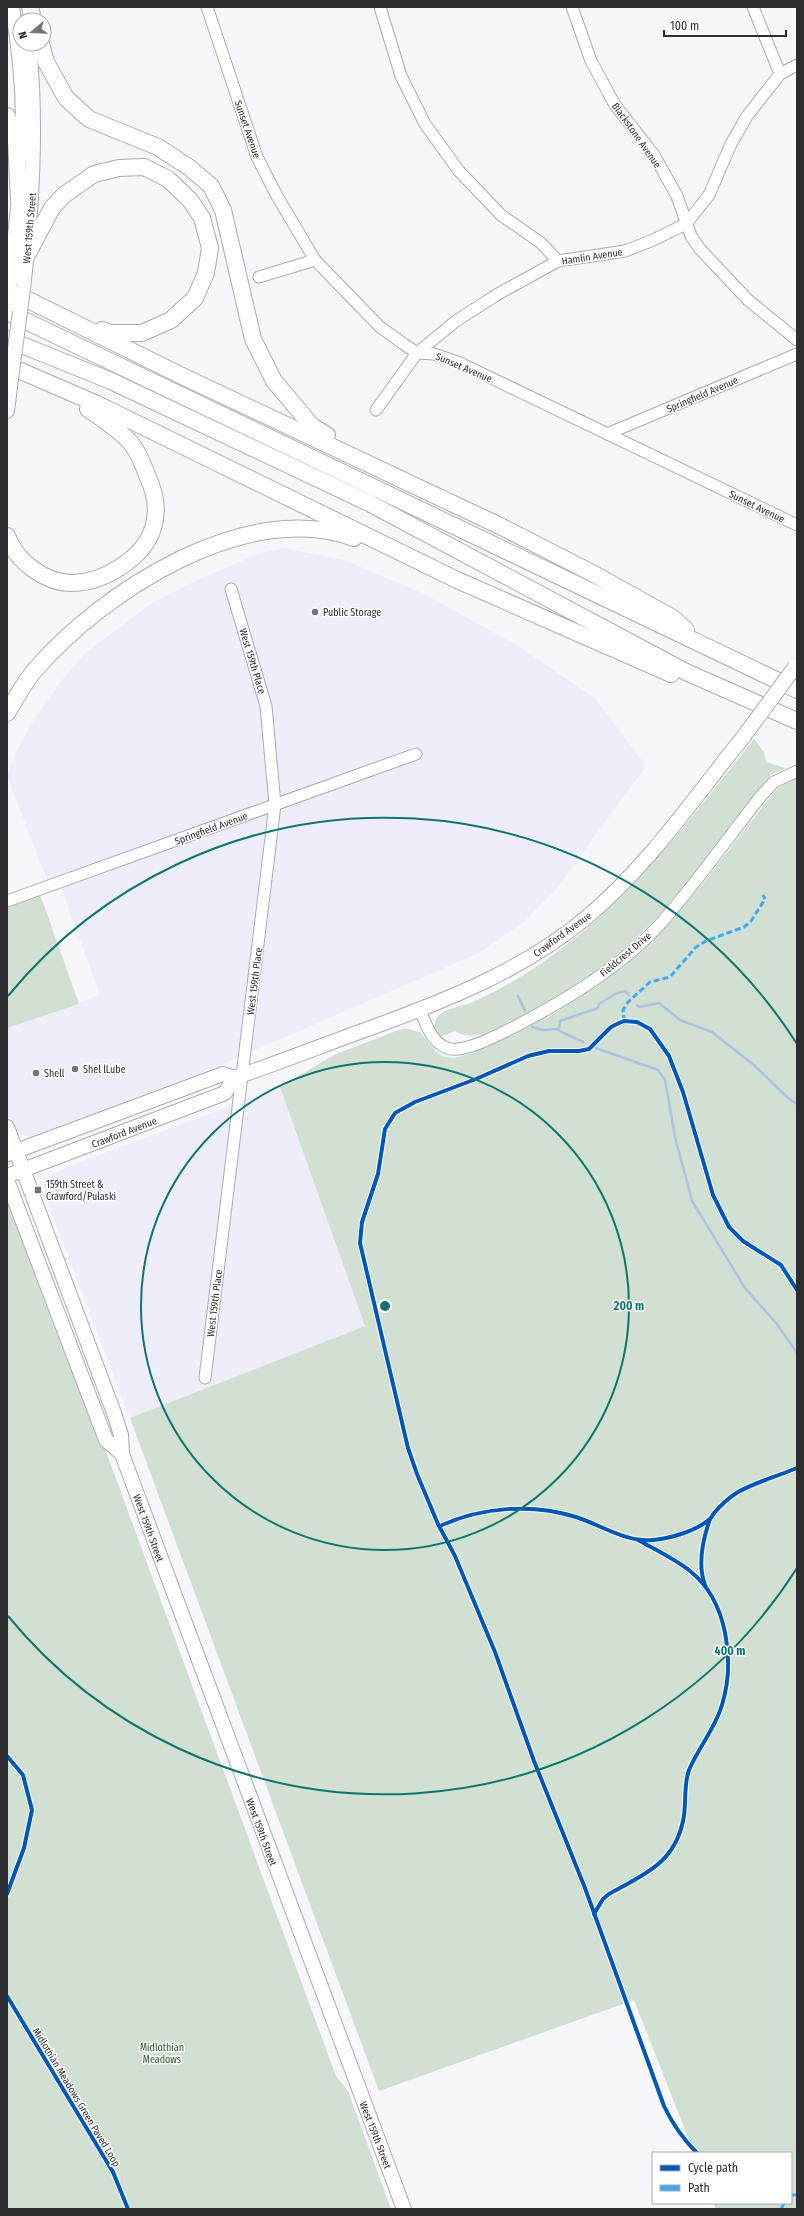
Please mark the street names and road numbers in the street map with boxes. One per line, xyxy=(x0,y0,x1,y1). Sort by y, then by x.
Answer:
street label: Sunset Avenue xyxy=(232,99,263,160)
street label: Blackstone Avenue xyxy=(609,101,663,171)
street label: West 159th Street xyxy=(21,192,39,264)
street label: Hamlin Avenue xyxy=(561,246,624,268)
street label: Sunset Avenue xyxy=(433,351,494,385)
street label: Springfield Avenue xyxy=(665,374,740,415)
street label: Sunset Avenue xyxy=(727,488,786,526)
street label: West 159th Place xyxy=(236,627,268,696)
street label: Springfield Avenue xyxy=(173,810,250,848)
street label: Crawford Avenue xyxy=(531,910,594,960)
street label: Fieldcrest Drive xyxy=(598,930,654,980)
street label: West 159th Place xyxy=(245,947,265,1016)
street label: Crawford Avenue xyxy=(90,1115,159,1151)
street label: West 159th Place xyxy=(205,1269,225,1338)
street label: West 159th Street xyxy=(130,1493,166,1564)
street label: West 159th Street xyxy=(243,1797,279,1868)
street label: Midlothian Meadows Green Paved Loop xyxy=(30,2026,123,2169)
street label: West 159th Street xyxy=(357,2100,394,2171)

